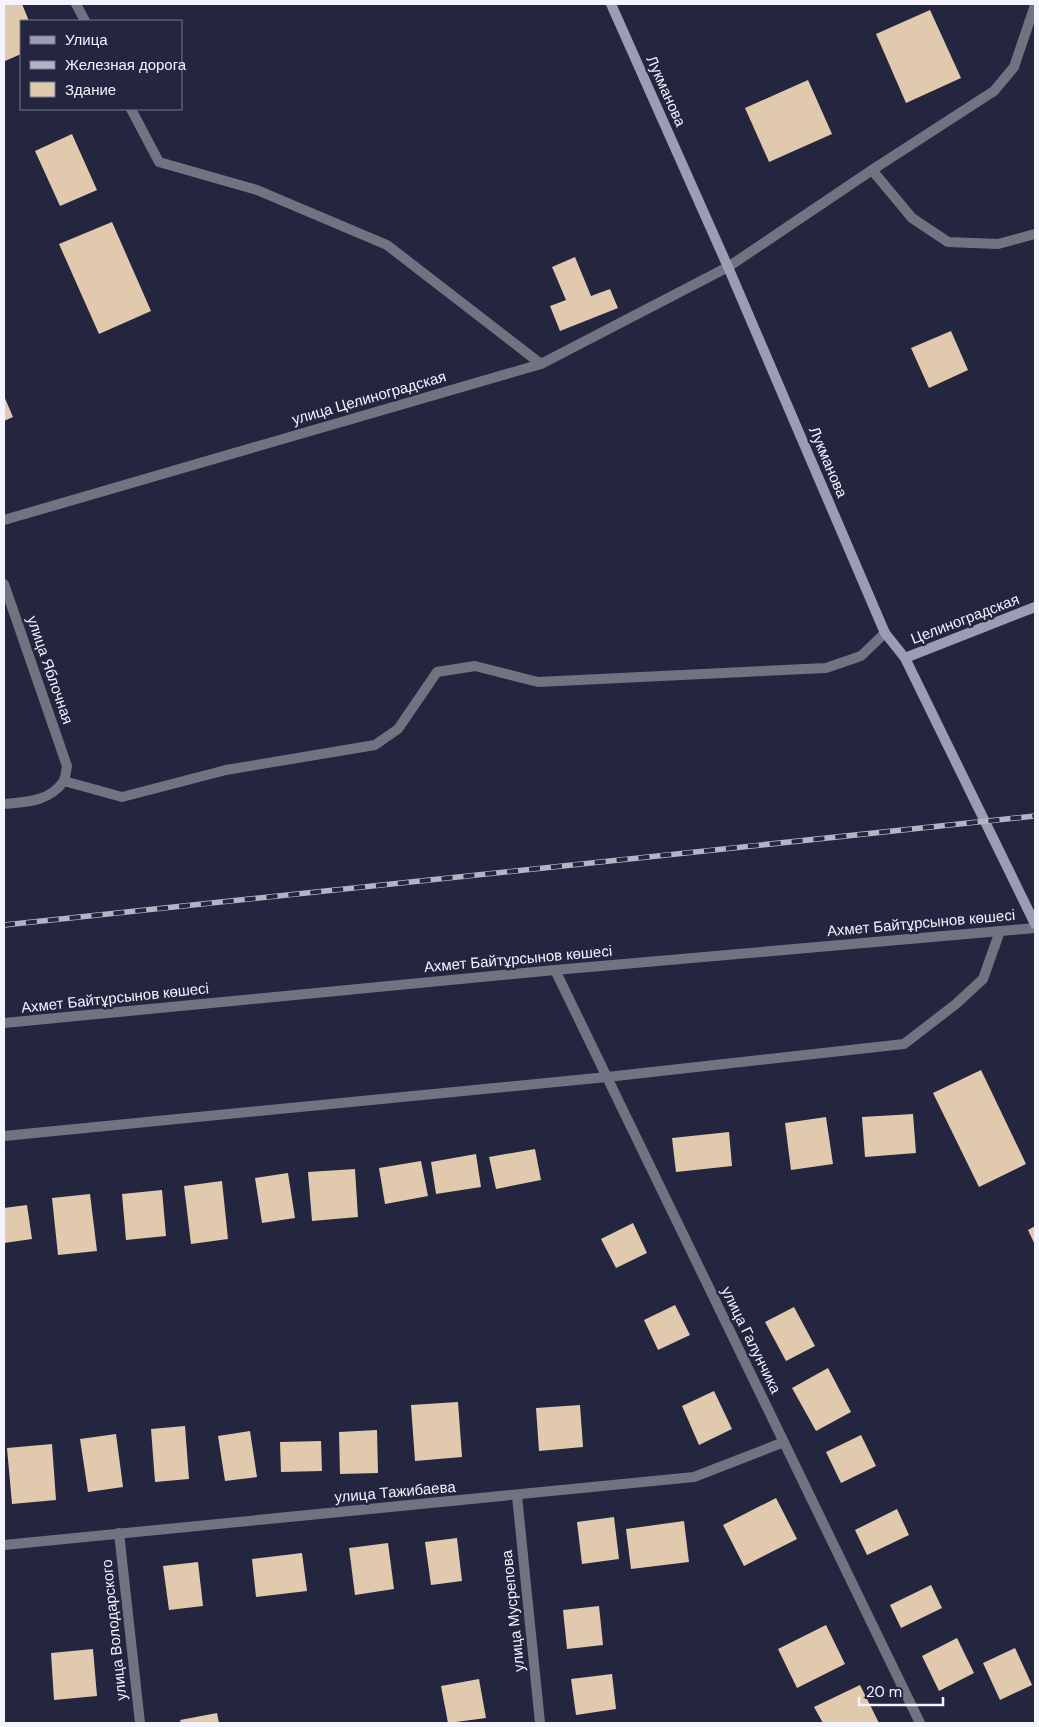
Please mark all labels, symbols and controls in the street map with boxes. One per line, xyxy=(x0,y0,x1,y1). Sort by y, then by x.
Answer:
legend xyxy=(20,20,182,110)
text: Улица xyxy=(65,30,108,50)
street label: Лукманова xyxy=(642,52,691,130)
text: Железная дорога xyxy=(65,55,187,75)
text: Здание xyxy=(65,80,116,100)
street label: улица Целиноградская xyxy=(289,366,449,430)
street label: Лукманова xyxy=(804,423,852,501)
street label: Целиноградская xyxy=(908,589,1022,649)
street label: улица Яблочная xyxy=(22,613,78,727)
street label: Ахмет Байтұрсынов көшесі xyxy=(826,905,1016,941)
street label: Ахмет Байтұрсынов көшесі xyxy=(423,941,613,977)
street label: Ахмет Байтұрсынов көшесі xyxy=(20,978,210,1018)
street label: улица Галунчика xyxy=(716,1283,786,1397)
street label: улица Тажибаева xyxy=(334,1477,457,1507)
street label: улица Мусрепова xyxy=(497,1549,529,1673)
street label: улица Володарского xyxy=(97,1559,131,1701)
scale bar xyxy=(859,1674,943,1706)
text: 20 m xyxy=(866,1682,902,1702)

